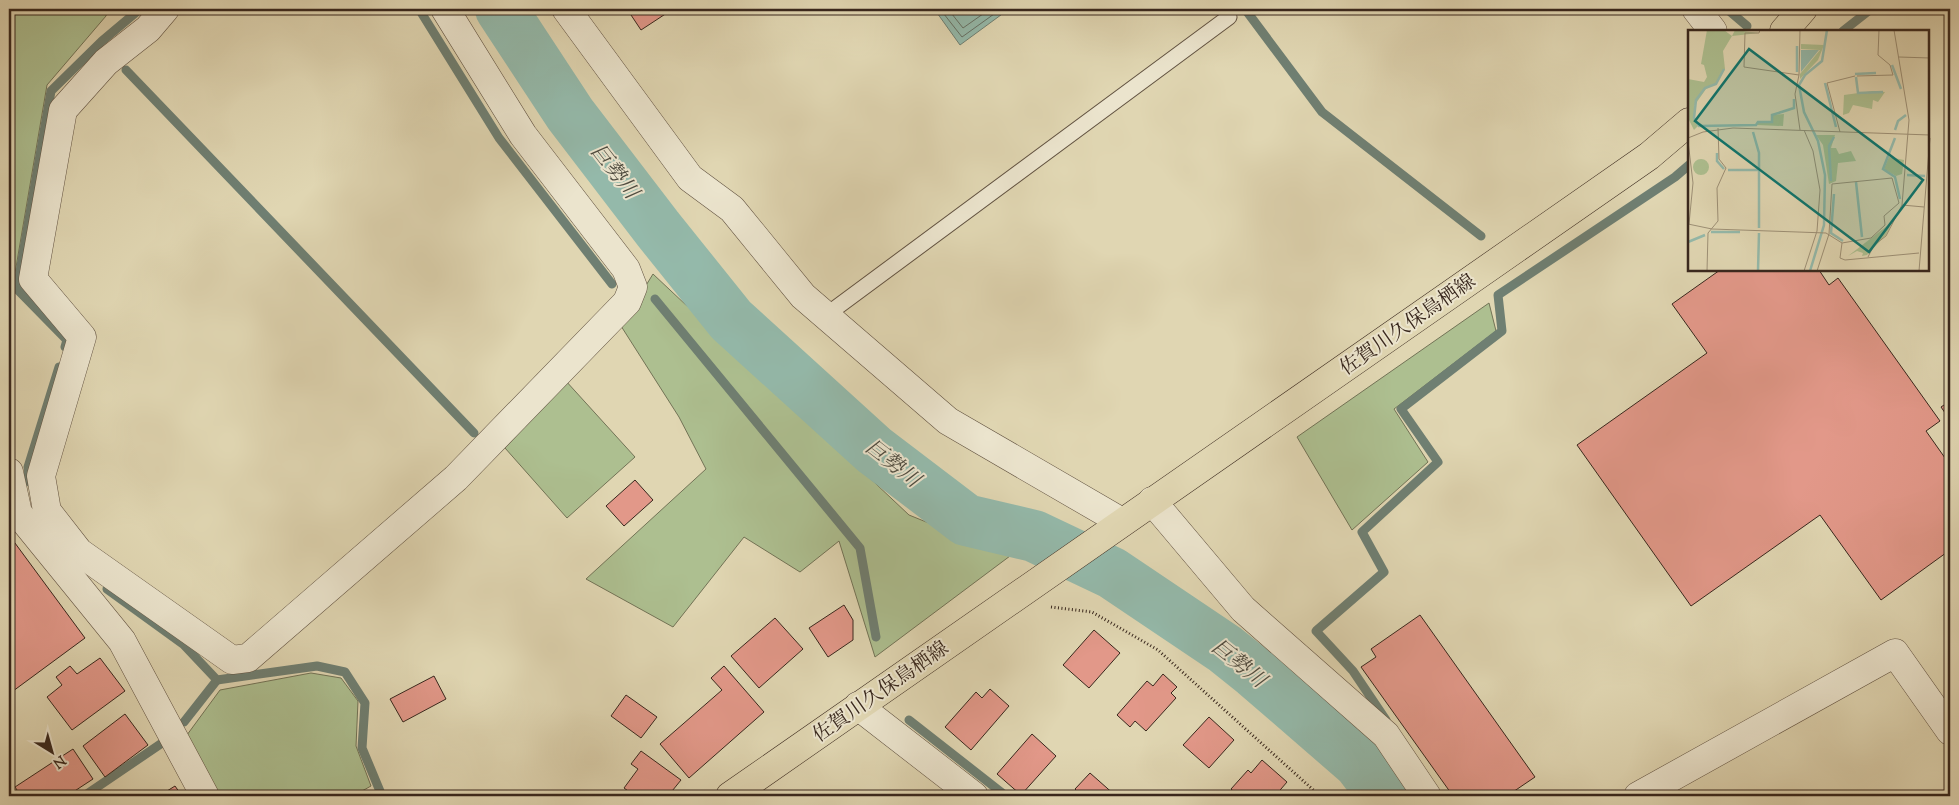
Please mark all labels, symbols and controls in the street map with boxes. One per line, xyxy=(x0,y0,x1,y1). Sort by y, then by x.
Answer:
inset map xyxy=(1688,30,1929,271)
water label: 巨勢川 xyxy=(582,138,646,208)
street label: 佐賀川久保鳥栖線 xyxy=(1335,268,1482,384)
water label: 巨勢川 xyxy=(858,433,927,497)
water label: 巨勢川 xyxy=(1204,633,1273,697)
street label: 佐賀川久保鳥栖線 xyxy=(808,635,955,751)
north arrow xyxy=(28,728,78,778)
text: N xyxy=(48,749,69,772)

